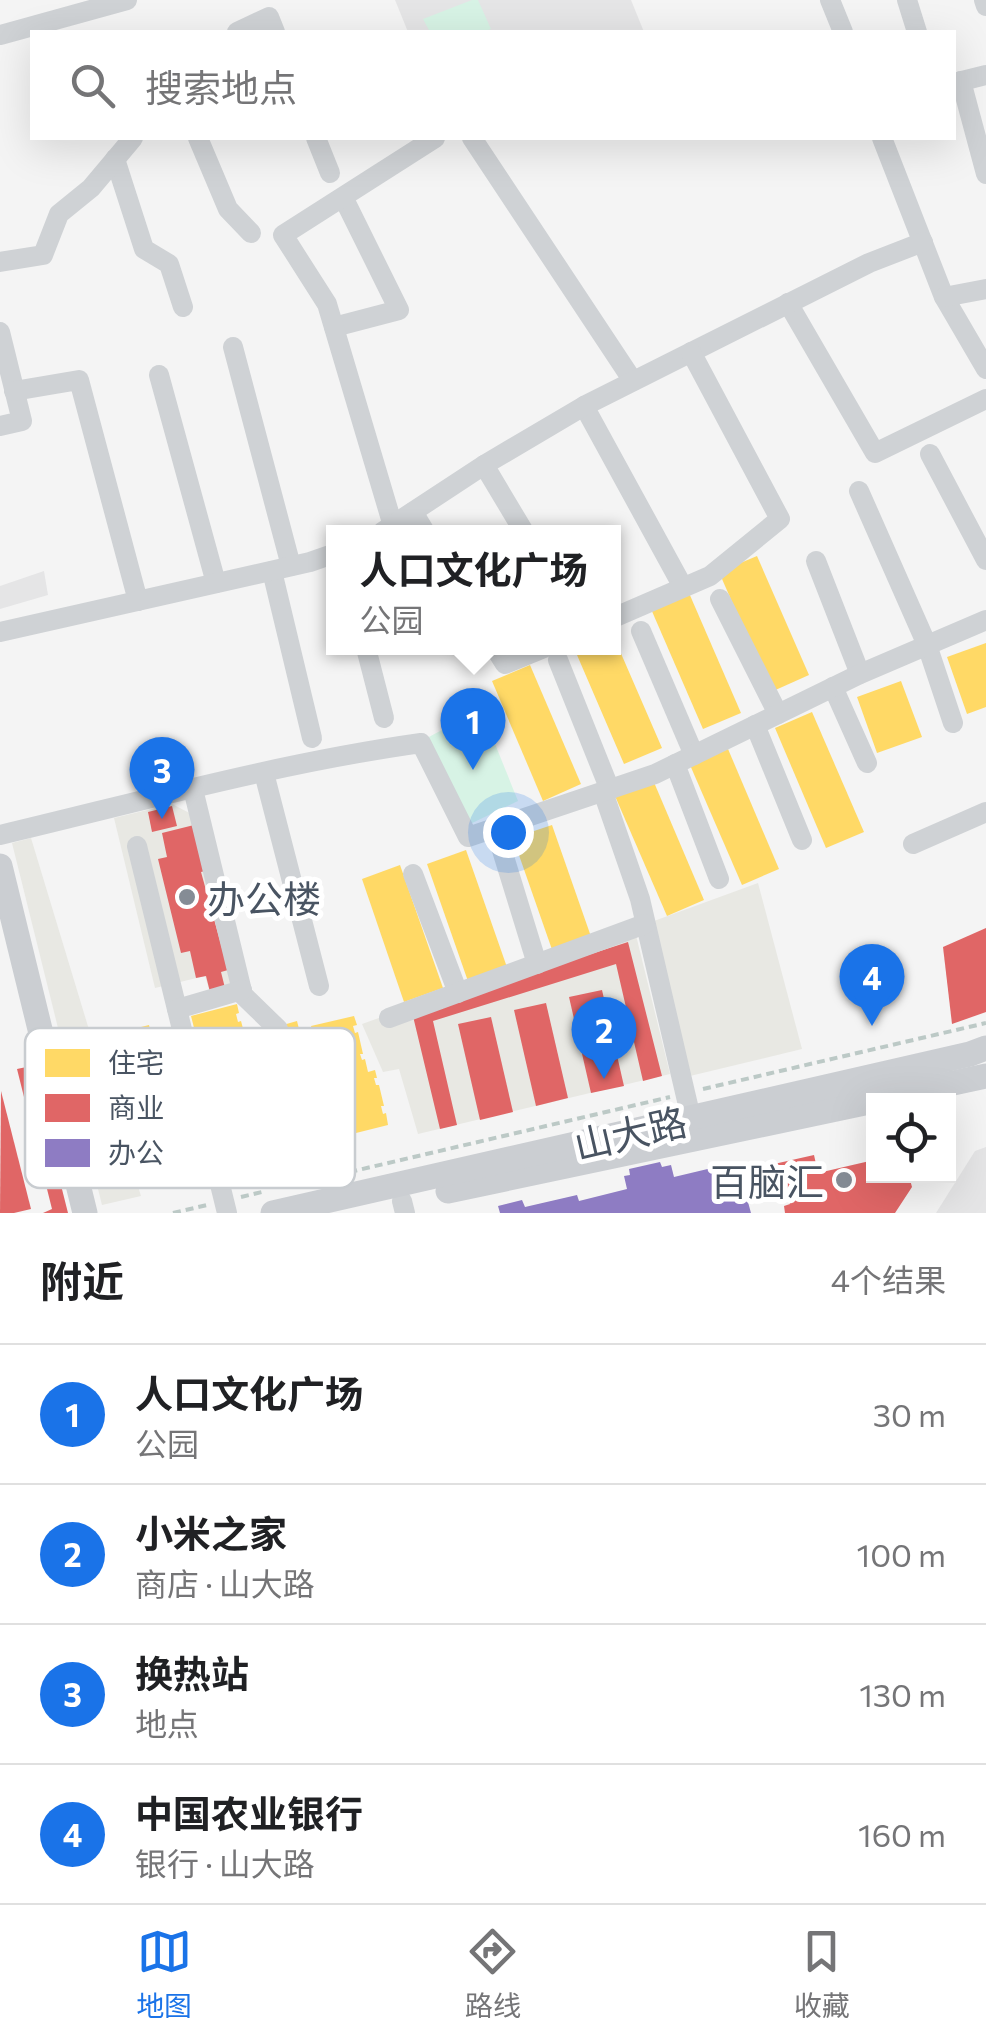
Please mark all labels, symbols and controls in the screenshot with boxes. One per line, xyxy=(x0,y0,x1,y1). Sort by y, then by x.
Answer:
search box xyxy=(30,30,956,140)
icon: search xyxy=(65,58,120,113)
text: 搜索地点 xyxy=(145,63,297,110)
popup xyxy=(326,525,621,655)
text: 人口文化广场 xyxy=(359,545,588,592)
text: 公园 xyxy=(359,599,424,639)
pin: 1 xyxy=(440,688,506,770)
pin: 3 xyxy=(130,736,194,819)
your location xyxy=(483,807,534,858)
place label: 办公楼 xyxy=(207,874,321,921)
marker: 办公楼 xyxy=(176,886,198,908)
pin: 4 xyxy=(840,944,904,1026)
pin: 2 xyxy=(572,996,636,1079)
legend xyxy=(25,1028,355,1188)
text: 住宅 xyxy=(108,1045,164,1079)
text: 商业 xyxy=(108,1090,164,1124)
map controls xyxy=(866,1093,956,1183)
button: locate xyxy=(866,1093,956,1183)
street label: 山大路 xyxy=(569,1096,691,1168)
text: 办公 xyxy=(108,1135,164,1169)
place label: 百脑汇 xyxy=(710,1157,824,1204)
marker: 百脑汇 xyxy=(833,1169,855,1191)
text: 附近 xyxy=(40,1254,124,1306)
text: 4个结果 xyxy=(831,1259,946,1299)
text: 人口文化广场 xyxy=(135,1369,363,1416)
text: 1 xyxy=(65,1394,80,1434)
text: 30 m xyxy=(873,1394,946,1434)
text: 公园 xyxy=(135,1423,199,1463)
text: 小米之家 xyxy=(135,1509,287,1556)
text: 2 xyxy=(63,1534,82,1574)
text: 100 m xyxy=(857,1534,946,1574)
text: 商店 · 山大路 xyxy=(135,1563,315,1603)
text: 换热站 xyxy=(135,1649,249,1696)
text: 3 xyxy=(63,1674,82,1714)
text: 130 m xyxy=(859,1674,946,1714)
text: 地点 xyxy=(135,1703,199,1743)
text: 中国农业银行 xyxy=(135,1789,363,1836)
text: 4 xyxy=(63,1814,82,1854)
text: 160 m xyxy=(858,1814,946,1854)
text: 银行 · 山大路 xyxy=(135,1843,315,1883)
tab: 地图 xyxy=(136,1924,192,2024)
tab: 路线 xyxy=(465,1924,521,2024)
tab: 收藏 xyxy=(794,1924,850,2024)

